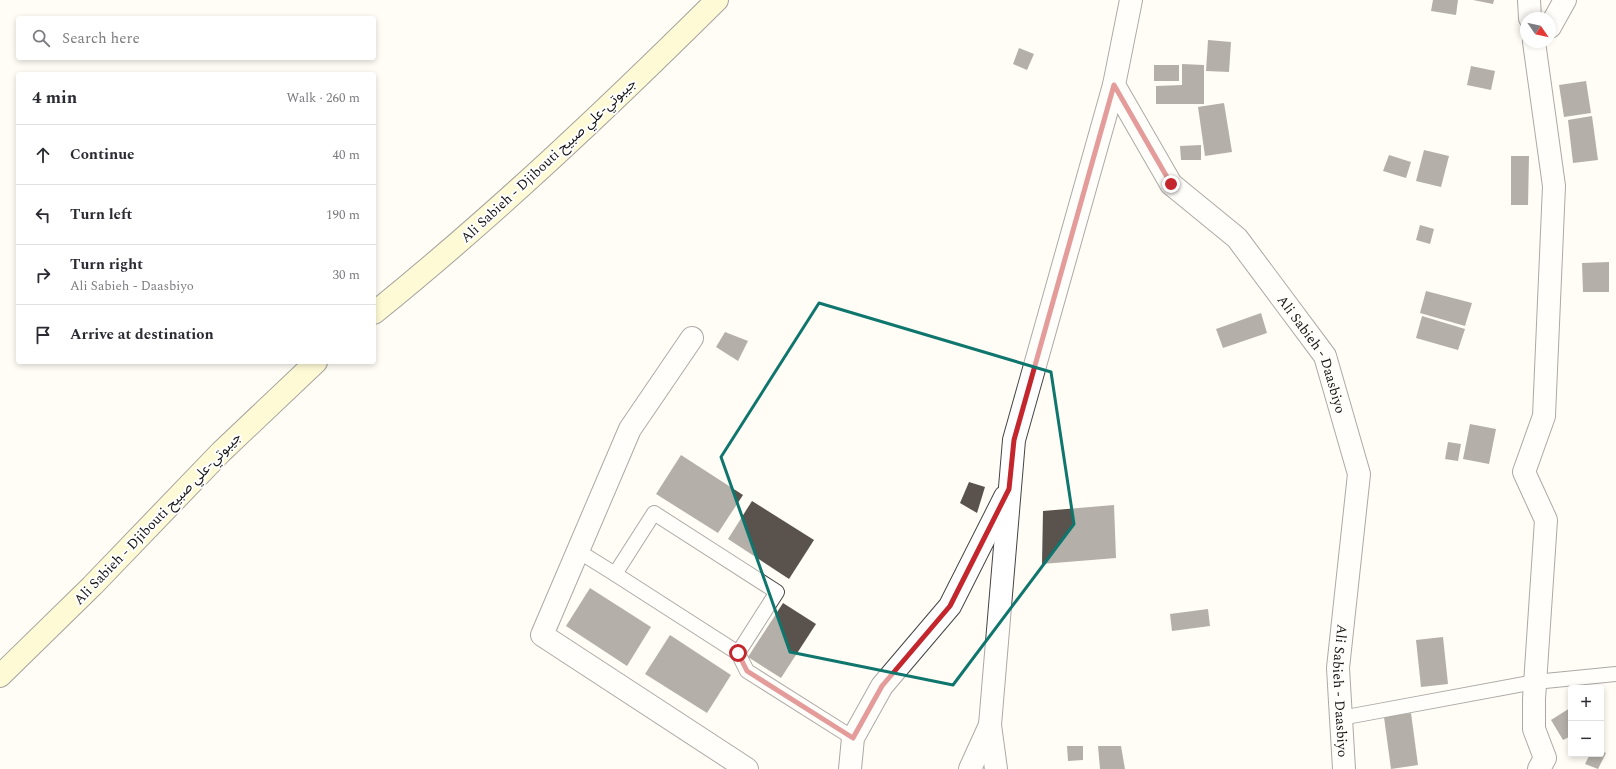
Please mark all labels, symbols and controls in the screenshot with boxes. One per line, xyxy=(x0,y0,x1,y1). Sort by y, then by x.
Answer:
north arrow xyxy=(1520,12,1556,48)
search box xyxy=(16,16,376,60)
icon: search xyxy=(30,27,52,49)
text: Search here xyxy=(62,27,140,50)
street label: Ali Sabieh - Djibouti جيبوتي-علي صبيح xyxy=(456,73,641,248)
text: 4 min xyxy=(32,85,77,111)
text: Walk · 260 m xyxy=(286,88,360,108)
text: Continue xyxy=(70,143,135,166)
icon: ahead xyxy=(32,144,54,166)
text: 40 m xyxy=(333,145,360,165)
route end xyxy=(1162,175,1180,193)
text: Turn left xyxy=(70,203,132,226)
icon: left xyxy=(32,204,54,226)
text: 190 m xyxy=(326,205,360,225)
text: Turn right xyxy=(70,253,143,276)
icon: right xyxy=(32,264,54,286)
text: 30 m xyxy=(333,265,360,285)
text: Ali Sabieh - Daasbiyo xyxy=(70,276,194,296)
street label: Ali Sabieh - Daasbiyo xyxy=(1272,291,1351,416)
text: Arrive at destination xyxy=(70,323,214,346)
icon: arrive xyxy=(32,324,54,346)
street label: Ali Sabieh - Djibouti جيبوتي-علي صبيح xyxy=(69,427,246,610)
street label: Ali Sabieh - Daasbiyo xyxy=(1327,623,1353,758)
route start xyxy=(729,644,747,662)
map controls xyxy=(1568,685,1604,757)
button: + xyxy=(1568,685,1604,721)
button: − xyxy=(1568,721,1604,757)

